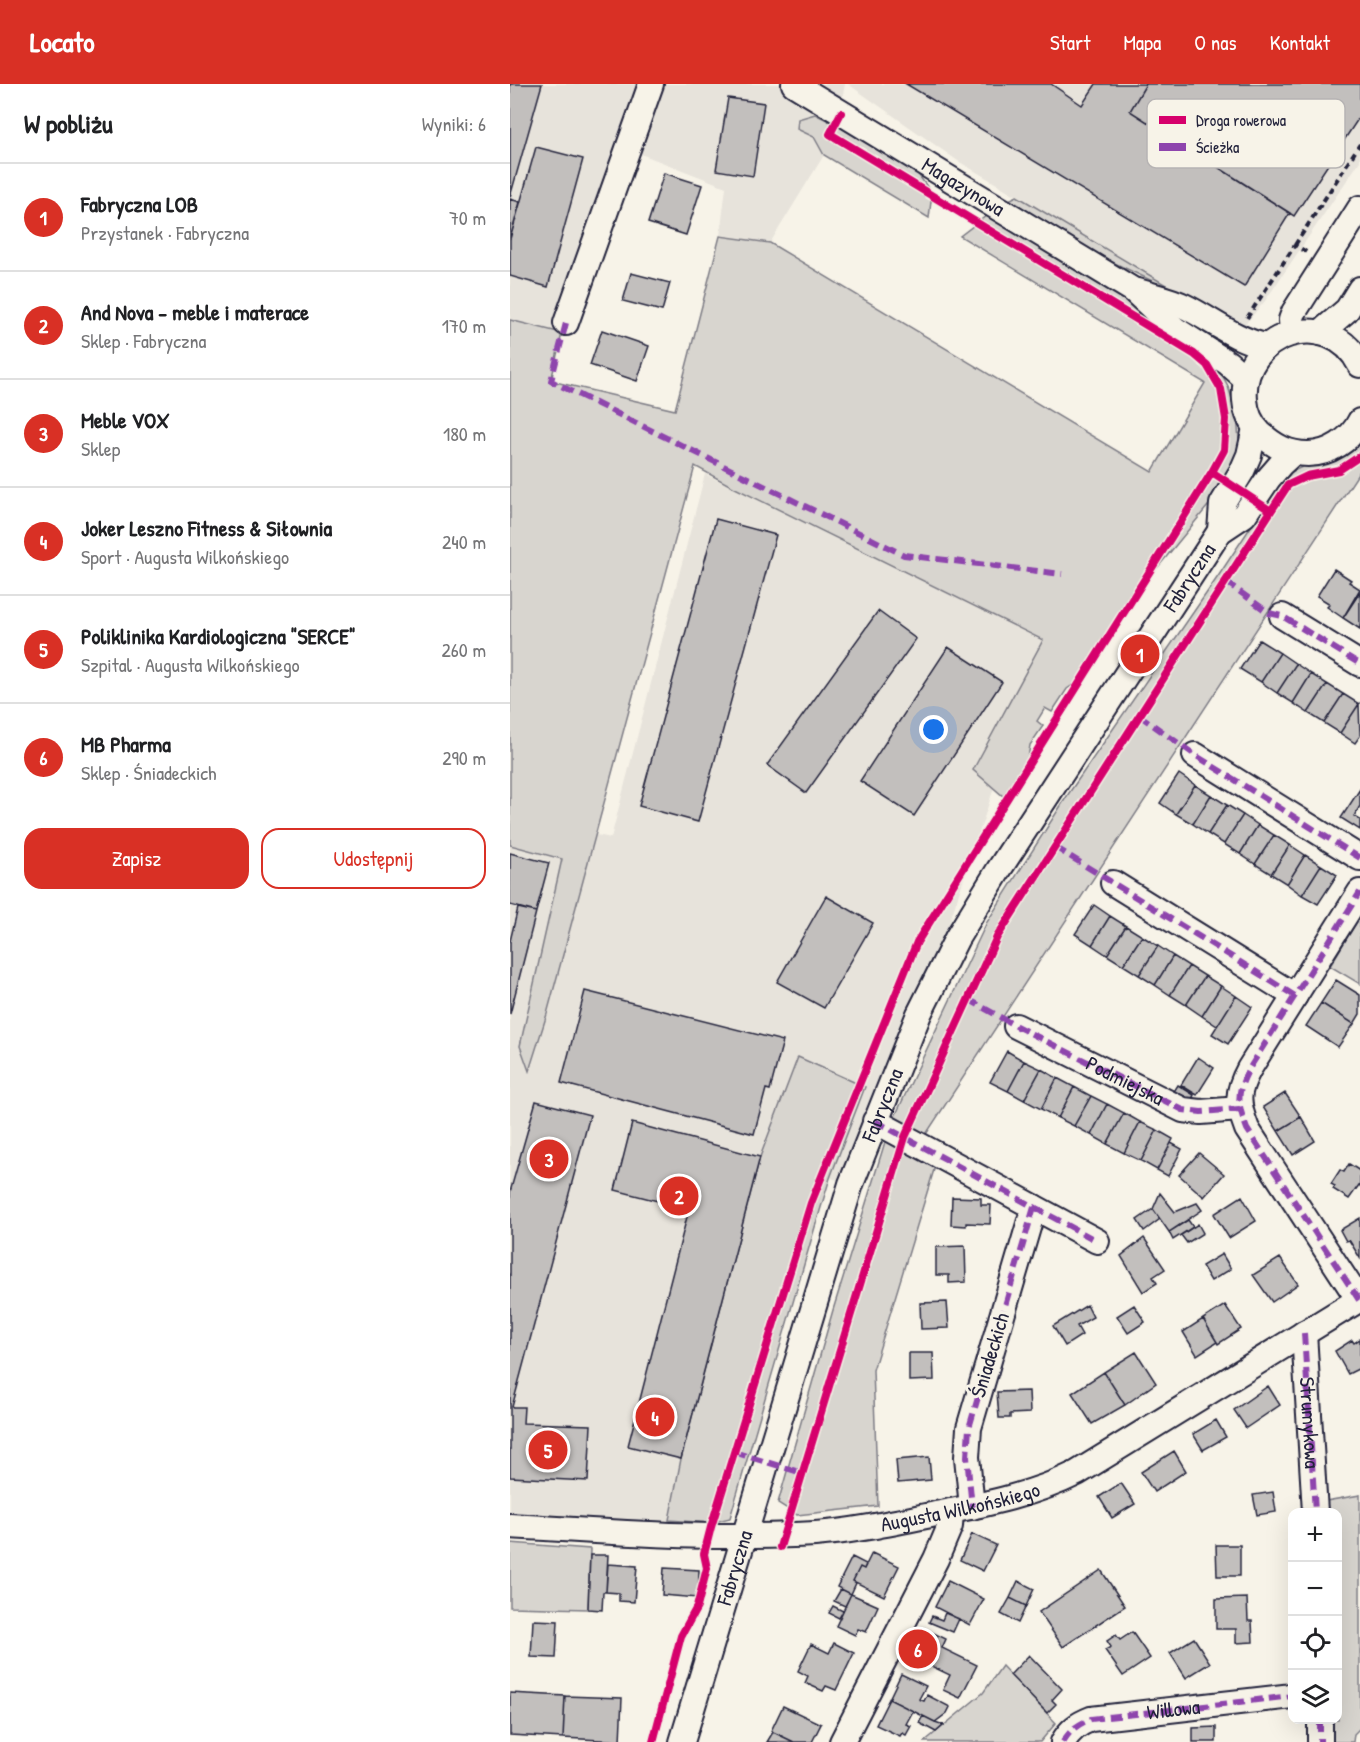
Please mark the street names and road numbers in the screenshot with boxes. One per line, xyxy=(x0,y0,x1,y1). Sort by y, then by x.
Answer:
street label: Magazynowa xyxy=(917,150,1010,223)
street label: Fabryczna xyxy=(1155,537,1222,618)
street label: Podmiejska xyxy=(1081,1048,1169,1112)
street label: Fabryczna xyxy=(854,1064,910,1147)
street label: Śniadeckich xyxy=(963,1309,1016,1401)
street label: Strumykowa xyxy=(1293,1376,1327,1469)
street label: Augusta Wilkońskiego xyxy=(878,1475,1044,1539)
street label: Fabryczna xyxy=(709,1527,759,1610)
street label: Willowa xyxy=(1145,1692,1201,1726)

